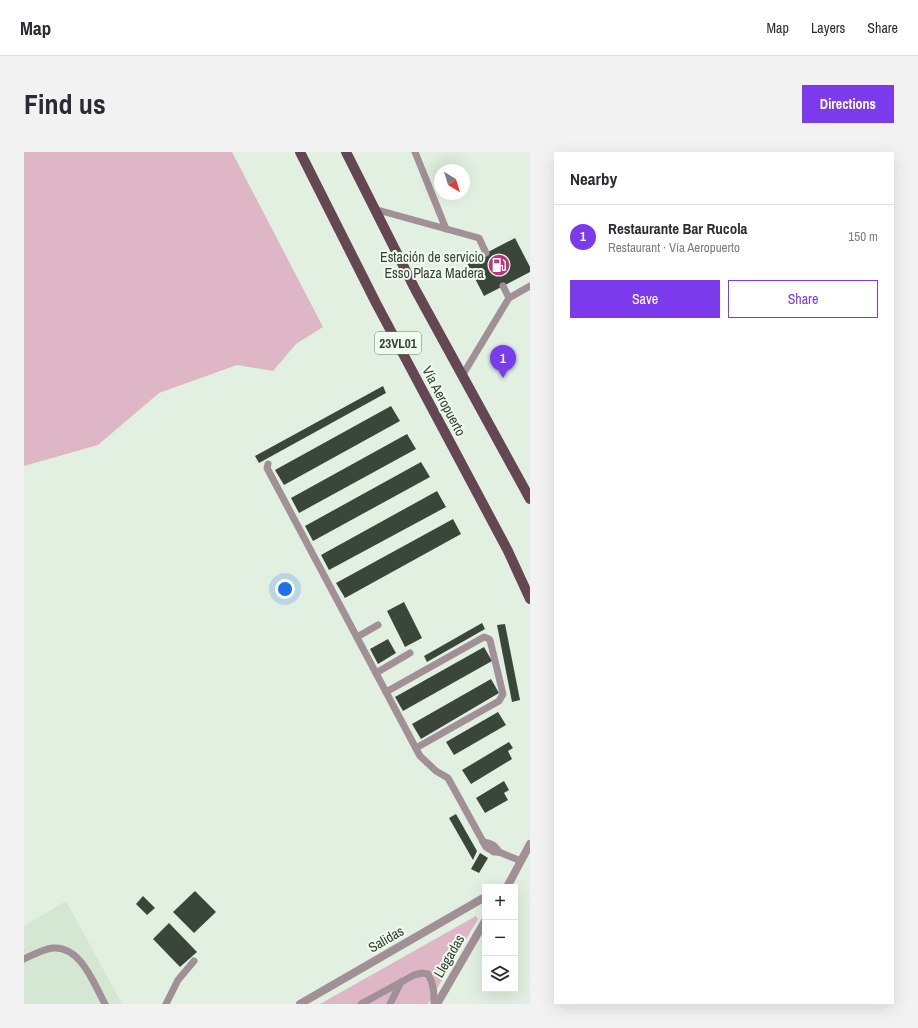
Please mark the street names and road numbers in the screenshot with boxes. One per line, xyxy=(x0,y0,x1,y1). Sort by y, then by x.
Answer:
road number: 23VL01 xyxy=(375,332,421,354)
street label: Vía Aeropuerto xyxy=(418,363,470,439)
street label: Salidas xyxy=(365,922,407,956)
street label: Llegadas xyxy=(430,931,469,981)

